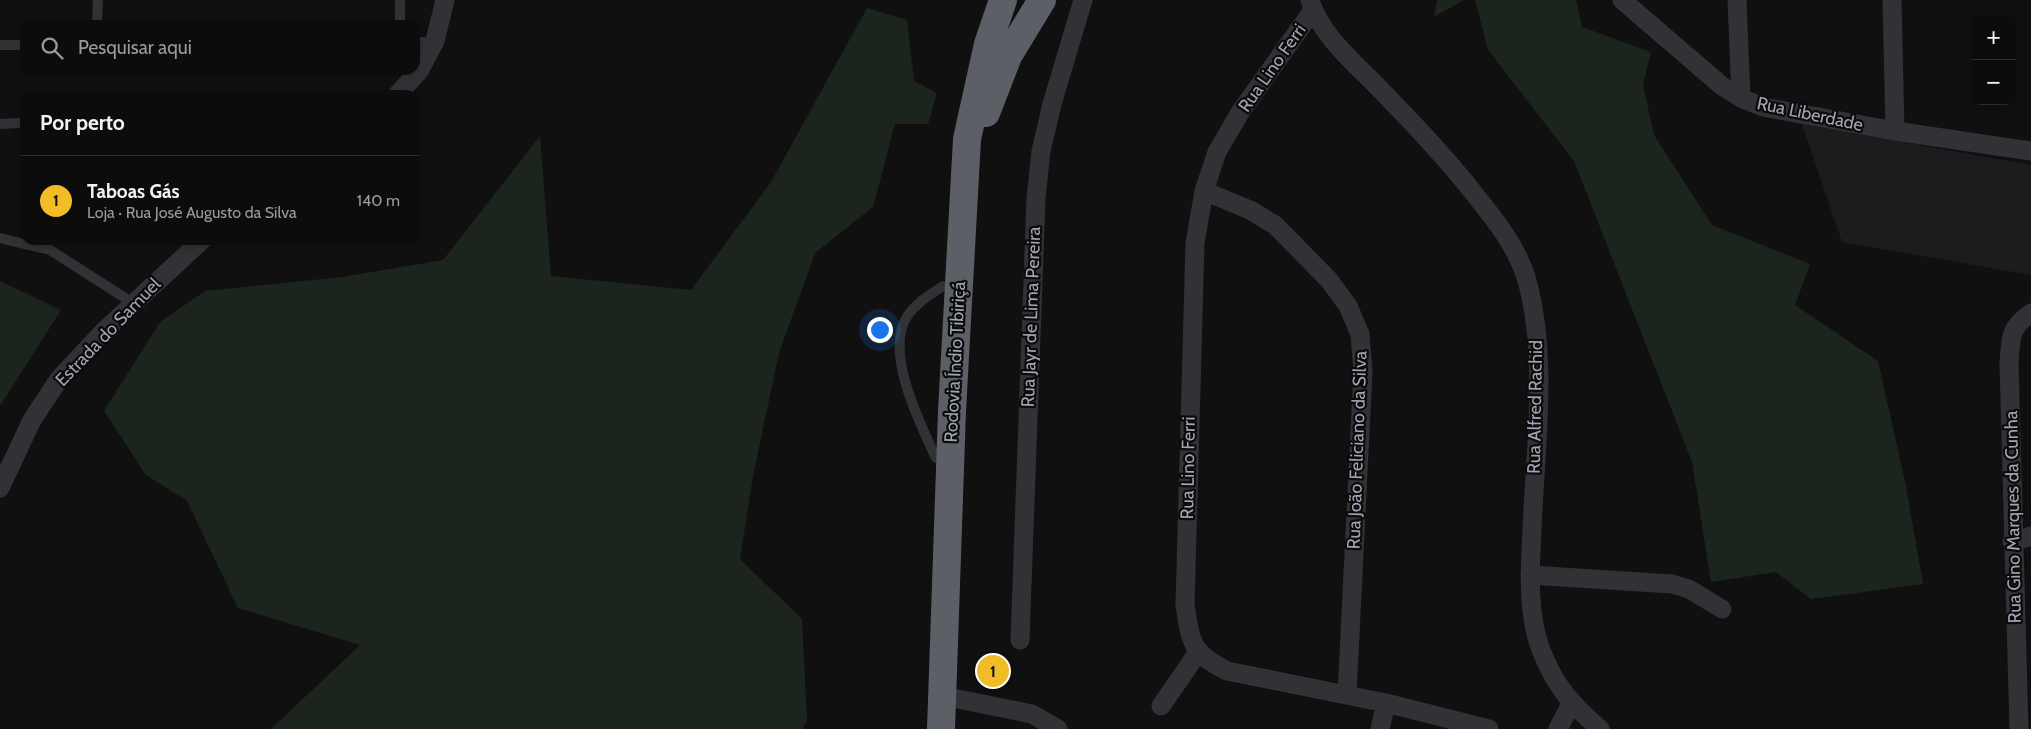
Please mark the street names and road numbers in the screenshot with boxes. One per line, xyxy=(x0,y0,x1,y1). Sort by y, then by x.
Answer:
street label: Rua Lino Ferri xyxy=(1234,20,1310,116)
street label: Rua Liberdade xyxy=(1755,92,1865,136)
street label: Rua Jayr de Lima Pereira xyxy=(1017,226,1045,408)
street label: Estrada do Samuel xyxy=(51,273,166,391)
street label: Rodovia Índio Tibiriçá xyxy=(940,281,970,443)
street label: Rua Alfred Rachid xyxy=(1523,340,1547,474)
street label: Rua João Feliciano da Silva xyxy=(1343,350,1371,550)
street label: Rua Gino Marques da Cunha xyxy=(2000,410,2026,624)
street label: Rua Lino Ferri xyxy=(1176,416,1200,520)

